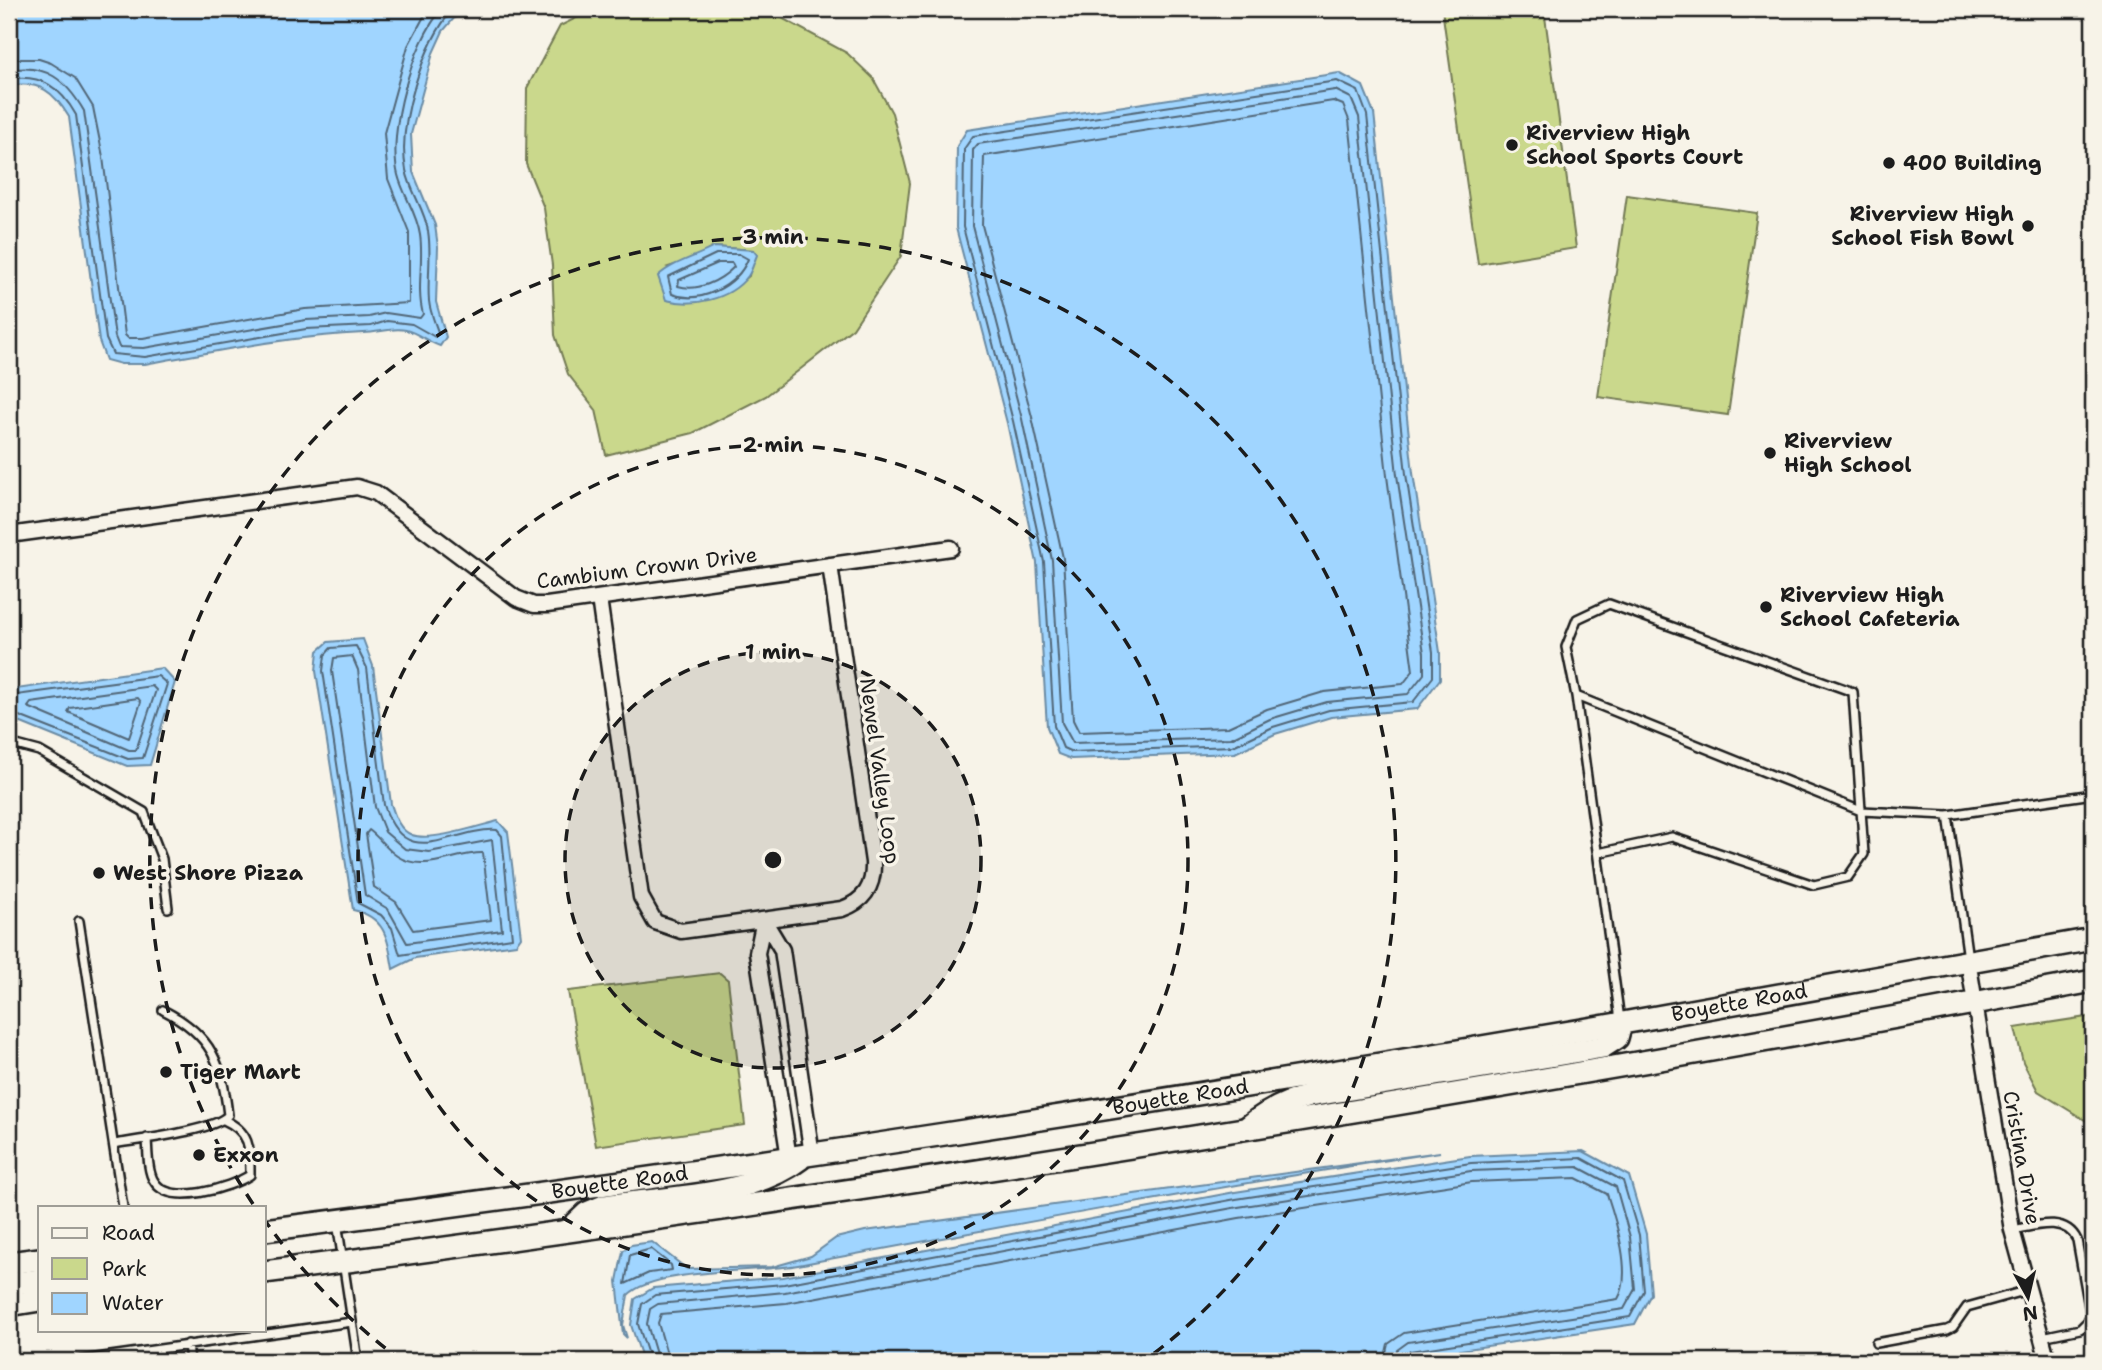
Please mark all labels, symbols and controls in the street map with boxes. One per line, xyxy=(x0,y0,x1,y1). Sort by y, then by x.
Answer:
place label: Riverview High School Sports Court xyxy=(1526,119,1743,171)
marker: Riverview High School Sports Court xyxy=(1504,137,1520,153)
place label: 400 Building xyxy=(1903,149,2042,177)
marker: 400 Building xyxy=(1881,155,1897,171)
place label: Riverview High School Fish Bowl xyxy=(1831,200,2014,252)
marker: Riverview High School Fish Bowl xyxy=(2020,218,2036,234)
text: 3 min xyxy=(742,223,804,251)
place label: Riverview High School xyxy=(1784,427,1912,479)
text: 2 min xyxy=(742,431,804,459)
marker: Riverview High School xyxy=(1762,445,1778,461)
street label: Cambium Crown Drive xyxy=(535,541,759,595)
place label: Riverview High School Cafeteria xyxy=(1780,581,1960,633)
marker: Riverview High School Cafeteria xyxy=(1758,599,1774,615)
text: 1 min xyxy=(745,638,801,666)
street label: Newel Valley Loop xyxy=(853,676,907,866)
centre of rings xyxy=(761,848,785,872)
place label: West Shore Pizza xyxy=(113,859,304,887)
marker: West Shore Pizza xyxy=(91,865,107,881)
street label: Boyette Road xyxy=(1669,976,1810,1028)
place label: Tiger Mart xyxy=(180,1058,301,1086)
marker: Tiger Mart xyxy=(158,1064,174,1080)
street label: Boyette Road xyxy=(1110,1072,1251,1122)
street label: Cristina Drive xyxy=(1996,1089,2048,1227)
place label: Exxon xyxy=(213,1141,279,1169)
marker: Exxon xyxy=(191,1147,207,1163)
street label: Boyette Road xyxy=(550,1159,690,1206)
legend xyxy=(38,1206,266,1332)
text: Road xyxy=(102,1219,155,1247)
text: Park xyxy=(102,1255,147,1283)
north arrow xyxy=(1994,1262,2064,1332)
text: Water xyxy=(102,1289,164,1317)
text: N xyxy=(2021,1300,2039,1327)

